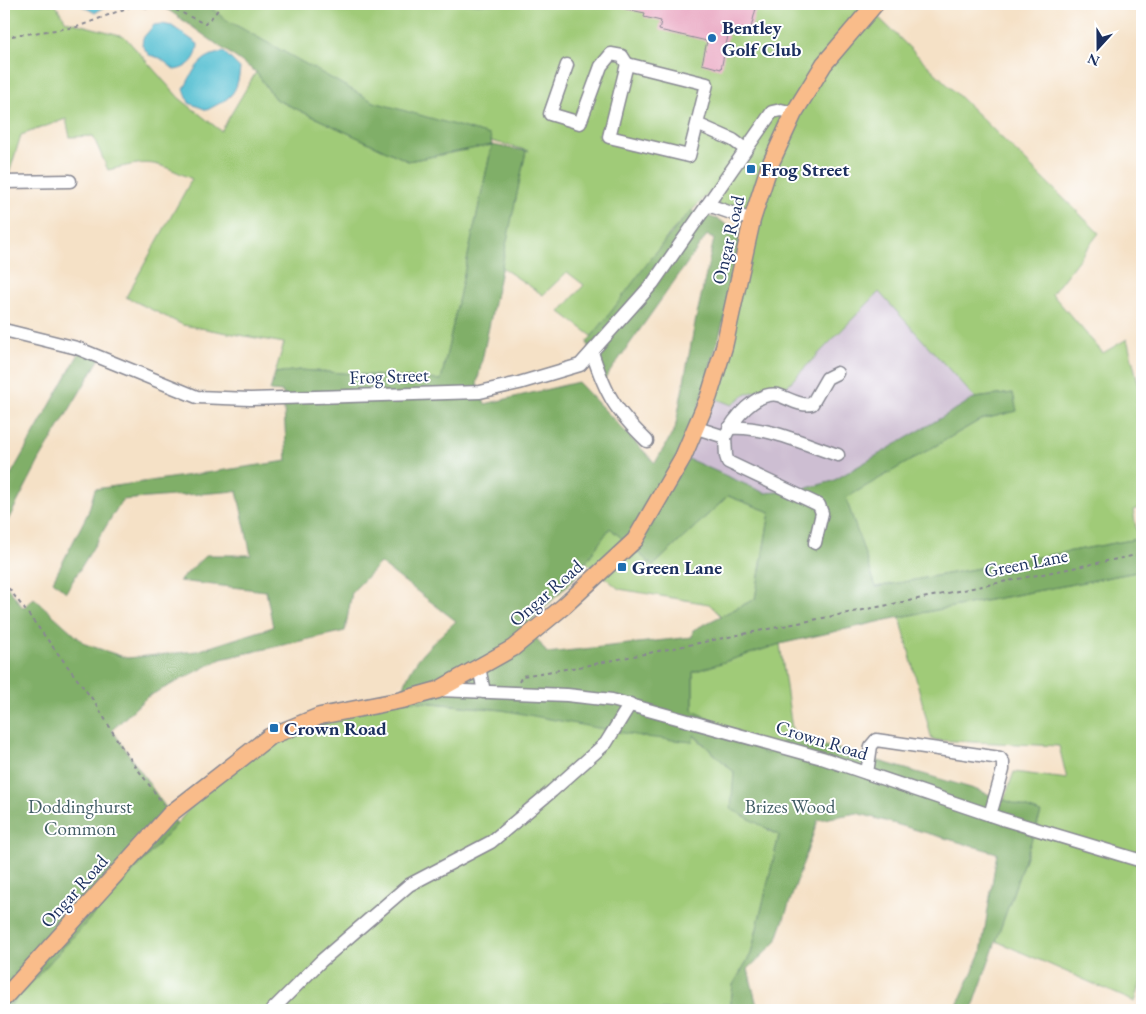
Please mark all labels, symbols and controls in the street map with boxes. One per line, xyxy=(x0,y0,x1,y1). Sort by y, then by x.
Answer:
place label: Bentley Golf Club xyxy=(722,15,801,62)
north arrow xyxy=(1074,22,1124,72)
marker: Bentley Golf Club xyxy=(706,32,718,44)
text: N xyxy=(1084,49,1102,71)
place label: Frog Street xyxy=(761,157,849,182)
marker: Frog Street xyxy=(745,163,757,175)
street label: Ongar Road xyxy=(706,193,750,287)
street label: Frog Street xyxy=(349,362,429,390)
street label: Green Lane xyxy=(982,543,1070,583)
street label: Ongar Road xyxy=(504,554,589,632)
place label: Green Lane xyxy=(632,555,722,580)
marker: Green Lane xyxy=(616,561,628,573)
street label: Crown Road xyxy=(773,714,872,766)
place label: Crown Road xyxy=(284,716,387,741)
marker: Crown Road xyxy=(268,722,280,734)
park label: Doddinghurst Common xyxy=(28,794,132,841)
park label: Brizes Wood xyxy=(745,794,836,819)
street label: Ongar Road xyxy=(35,849,114,933)

